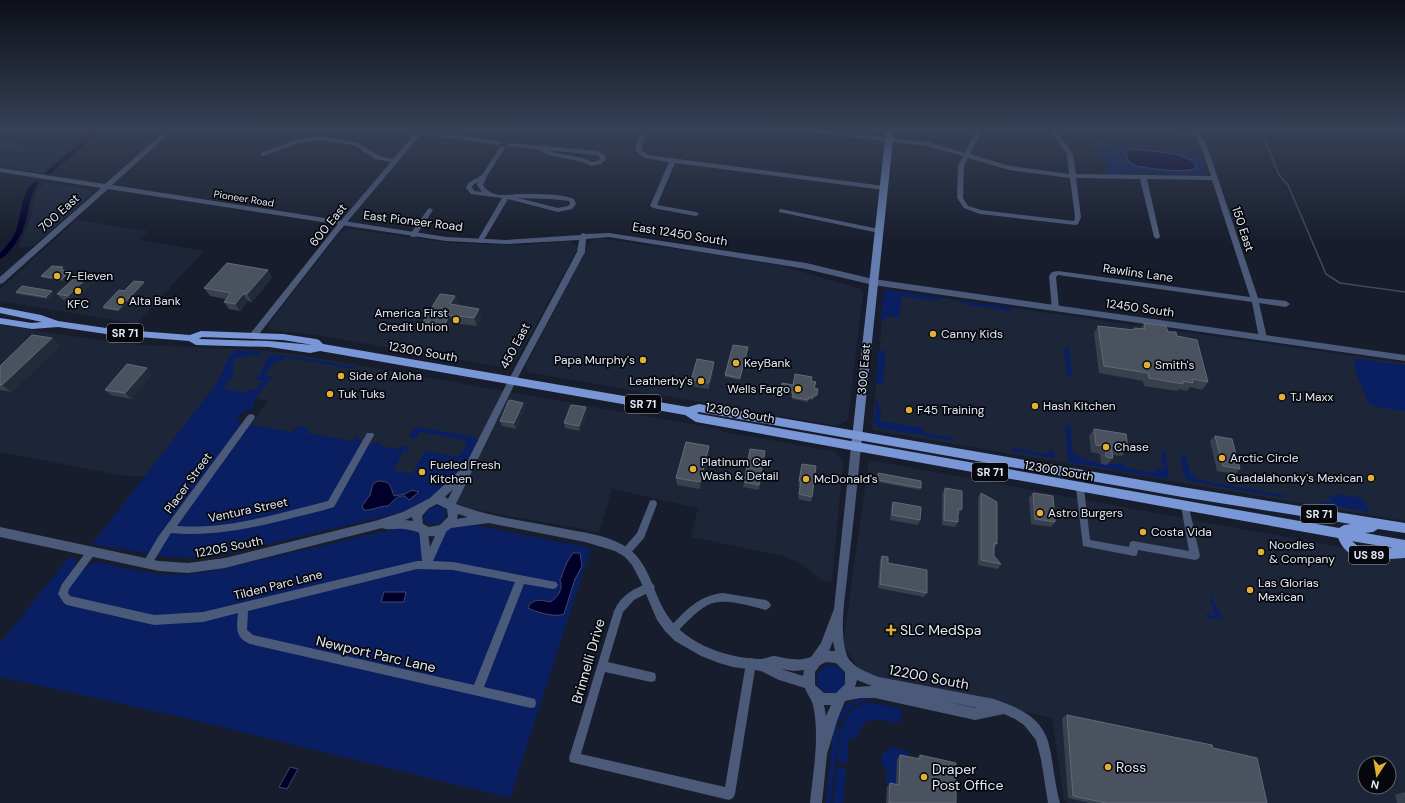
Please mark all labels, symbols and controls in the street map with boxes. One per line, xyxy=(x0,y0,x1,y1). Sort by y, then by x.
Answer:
street label: Pioneer Road xyxy=(213,187,275,210)
street label: 700 East xyxy=(35,190,83,236)
street label: 600 East xyxy=(306,200,350,250)
street label: 150 East xyxy=(1228,205,1258,254)
street label: East Pioneer Road xyxy=(362,207,464,235)
street label: East 12450 South xyxy=(631,219,729,249)
street label: Rawlins Lane xyxy=(1102,260,1174,286)
place label: 7-Eleven xyxy=(65,268,113,284)
marker: 7-Eleven xyxy=(52,271,62,281)
marker: KFC xyxy=(73,286,83,296)
place label: Alta Bank xyxy=(129,293,181,309)
street label: 12450 South xyxy=(1105,295,1175,321)
place label: KFC xyxy=(67,296,89,312)
marker: Alta Bank xyxy=(116,296,126,306)
place label: America First Credit Union xyxy=(374,305,448,335)
marker: America First Credit Union xyxy=(451,315,461,325)
street label: 450 East xyxy=(496,320,534,372)
road number: SR 71 xyxy=(107,324,143,342)
place label: Canny Kids xyxy=(941,326,1003,342)
marker: Canny Kids xyxy=(928,329,938,339)
street label: 12300 South xyxy=(387,338,459,366)
street label: 300 East xyxy=(854,343,874,395)
place label: Papa Murphy's xyxy=(554,352,635,368)
marker: Papa Murphy's xyxy=(638,355,648,365)
place label: KeyBank xyxy=(744,355,791,371)
place label: Smith's xyxy=(1155,357,1194,373)
marker: KeyBank xyxy=(731,358,741,368)
marker: Smith's xyxy=(1142,360,1152,370)
place label: Side of Aloha xyxy=(349,368,422,384)
marker: Side of Aloha xyxy=(336,371,346,381)
place label: Leatherby's xyxy=(629,373,693,389)
marker: Leatherby's xyxy=(696,376,706,386)
place label: Wells Fargo xyxy=(727,381,790,397)
marker: Wells Fargo xyxy=(793,384,803,394)
place label: Tuk Tuks xyxy=(338,386,385,402)
marker: Tuk Tuks xyxy=(325,389,335,399)
place label: TJ Maxx xyxy=(1290,389,1334,405)
marker: TJ Maxx xyxy=(1277,392,1287,402)
road number: SR 71 xyxy=(625,395,661,413)
place label: Hash Kitchen xyxy=(1043,398,1116,414)
street label: 12300 South xyxy=(704,399,776,427)
marker: Hash Kitchen xyxy=(1030,401,1040,411)
place label: F45 Training xyxy=(917,402,985,418)
marker: F45 Training xyxy=(904,405,914,415)
place label: Chase xyxy=(1114,439,1149,455)
marker: Chase xyxy=(1101,442,1111,452)
street label: Placer Street xyxy=(161,449,216,517)
place label: Arctic Circle xyxy=(1230,450,1299,466)
marker: Arctic Circle xyxy=(1217,453,1227,463)
place label: Platinum Car Wash & Detail xyxy=(701,454,778,484)
place label: Fueled Fresh Kitchen xyxy=(430,457,501,487)
street label: 12300 South xyxy=(1023,457,1095,485)
road number: SR 71 xyxy=(972,463,1008,481)
marker: Platinum Car Wash & Detail xyxy=(688,464,698,474)
marker: Fueled Fresh Kitchen xyxy=(417,467,427,477)
place label: Guadalahonky's Mexican xyxy=(1227,470,1363,486)
place label: McDonald's xyxy=(814,471,878,487)
marker: Guadalahonky's Mexican xyxy=(1366,473,1376,483)
marker: McDonald's xyxy=(801,474,811,484)
street label: Ventura Street xyxy=(207,494,289,526)
place label: Astro Burgers xyxy=(1048,505,1123,521)
road number: SR 71 xyxy=(1301,505,1337,523)
marker: Astro Burgers xyxy=(1035,508,1045,518)
place label: Costa Vida xyxy=(1151,524,1212,540)
marker: Costa Vida xyxy=(1138,527,1148,537)
street label: 12205 South xyxy=(194,533,264,561)
place label: Noodles & Company xyxy=(1269,537,1335,567)
road number: US 89 xyxy=(1349,546,1389,564)
marker: Noodles & Company xyxy=(1256,547,1266,557)
street label: Tilden Parc Lane xyxy=(232,566,324,604)
place label: Las Glorias Mexican xyxy=(1258,575,1319,605)
marker: Las Glorias Mexican xyxy=(1245,585,1255,595)
street label: Brinnelli Drive xyxy=(567,616,609,706)
place label: SLC MedSpa xyxy=(900,621,981,639)
marker: SLC MedSpa xyxy=(885,624,897,636)
street label: Newport Parc Lane xyxy=(314,631,438,677)
street label: 12200 South xyxy=(887,660,971,694)
north arrow xyxy=(1357,755,1397,795)
place label: Ross xyxy=(1116,758,1146,776)
place label: Draper Post Office xyxy=(932,760,1003,794)
marker: Ross xyxy=(1103,762,1113,772)
marker: Draper Post Office xyxy=(919,772,929,782)
text: N xyxy=(1370,777,1380,792)

